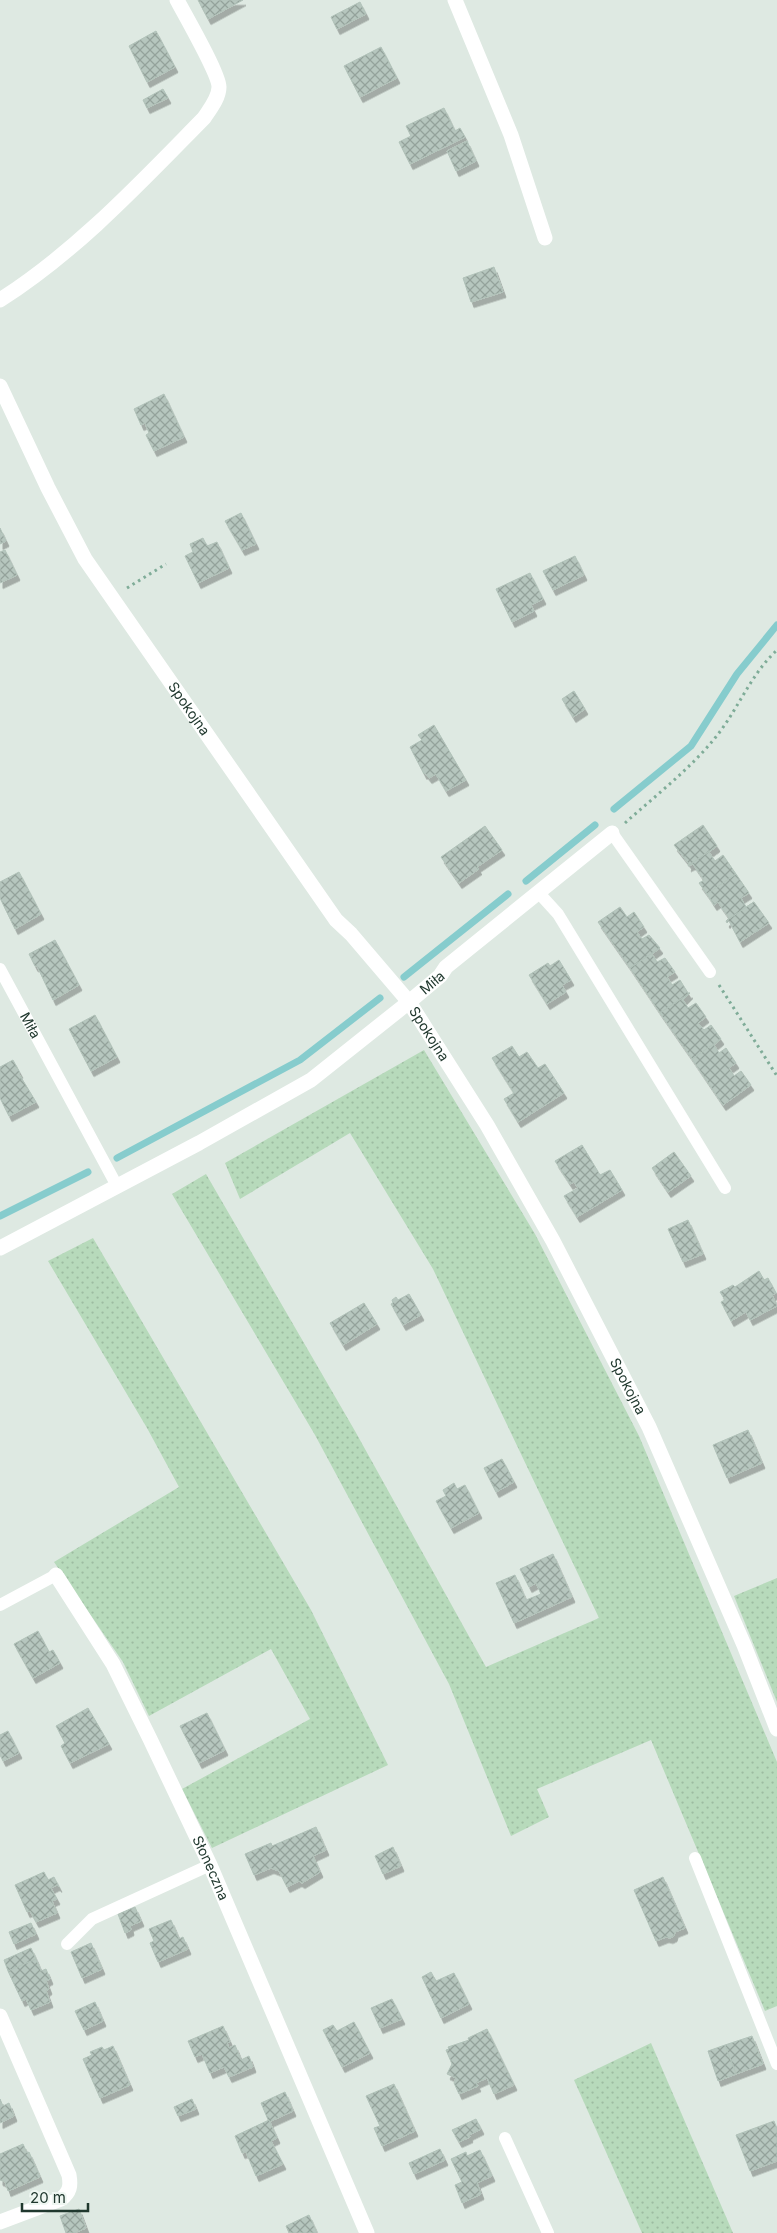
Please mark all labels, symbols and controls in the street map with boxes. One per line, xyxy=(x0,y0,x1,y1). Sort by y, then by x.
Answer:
street label: Spokojna xyxy=(165,678,214,738)
street label: Miła xyxy=(416,967,448,997)
street label: Spokojna xyxy=(406,1003,453,1064)
street label: Miła xyxy=(17,1009,45,1041)
street label: Spokojna xyxy=(607,1355,650,1417)
street label: Słoneczna xyxy=(189,1833,233,1903)
scale bar xyxy=(22,2180,89,2212)
text: 20 m xyxy=(30,2188,66,2207)

